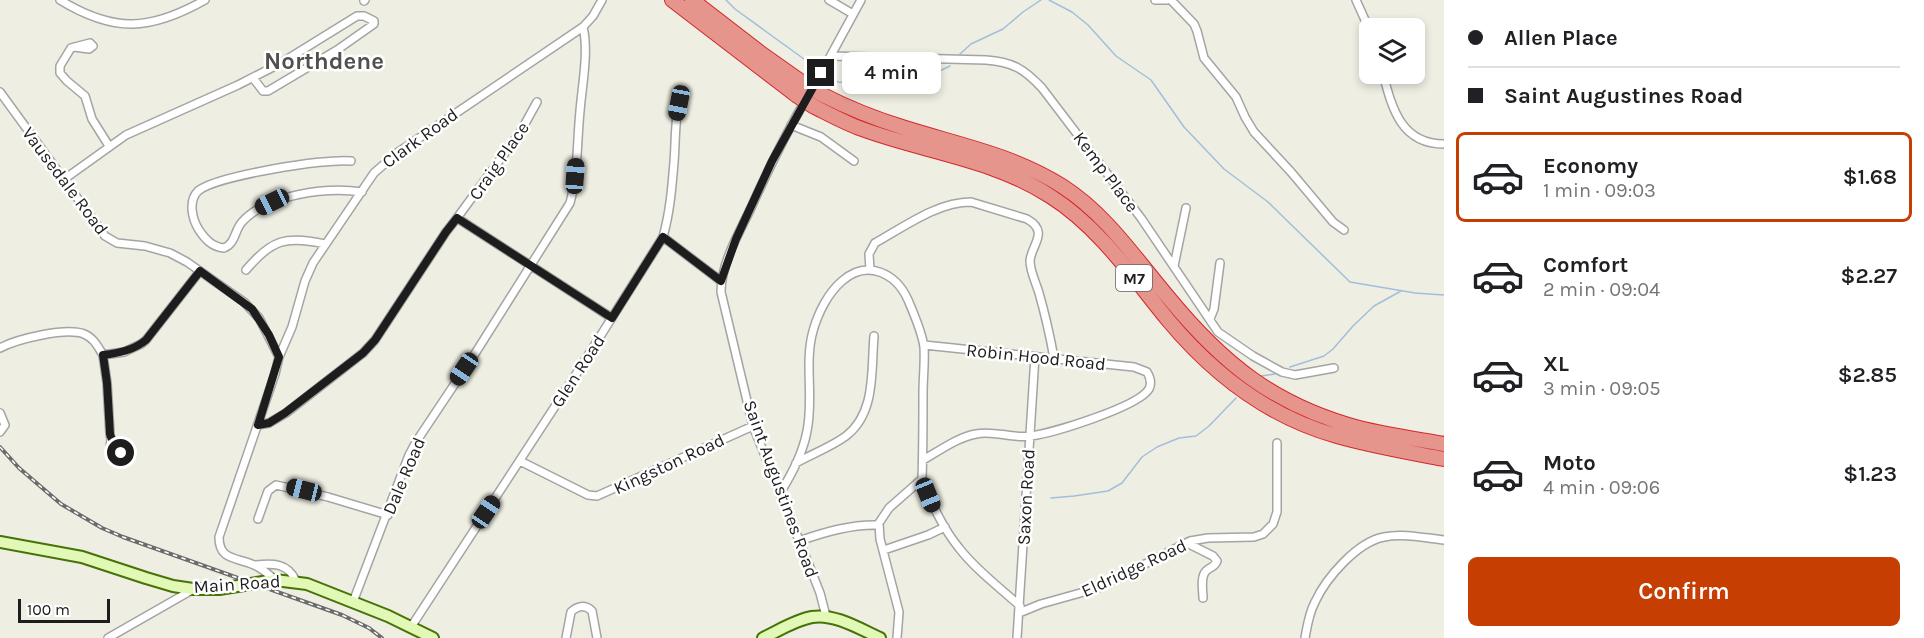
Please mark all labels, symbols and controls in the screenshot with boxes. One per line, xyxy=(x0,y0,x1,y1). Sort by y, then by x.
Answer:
map controls xyxy=(1359,18,1425,84)
button: layers xyxy=(1359,18,1425,84)
text: Allen Place xyxy=(1504,25,1618,51)
district label: Northdene xyxy=(264,47,384,75)
callout: 4 min xyxy=(842,52,941,94)
route end xyxy=(807,59,834,86)
text: 4 min xyxy=(864,61,919,84)
text: Saint Augustines Road xyxy=(1504,83,1743,109)
car xyxy=(667,84,691,122)
street label: Clark Road xyxy=(378,103,462,173)
street label: Craig Place xyxy=(464,118,534,204)
street label: Vausedale Road xyxy=(17,123,113,239)
street label: Kemp Place xyxy=(1069,127,1143,217)
icon: car xyxy=(1471,150,1525,204)
text: Economy xyxy=(1543,153,1638,179)
car xyxy=(565,157,585,195)
text: $1.68 xyxy=(1843,164,1897,190)
text: 1 min · 09:03 xyxy=(1543,179,1656,202)
car xyxy=(252,186,292,218)
icon: car xyxy=(1471,249,1525,303)
text: Comfort xyxy=(1543,252,1628,278)
text: $2.27 xyxy=(1841,263,1897,289)
road number: M7 xyxy=(1116,265,1152,291)
text: 2 min · 09:04 xyxy=(1543,278,1660,301)
street label: Glen Road xyxy=(546,330,610,412)
street label: Robin Hood Road xyxy=(965,339,1107,375)
icon: car xyxy=(1471,348,1525,402)
car xyxy=(446,349,482,389)
text: XL xyxy=(1543,351,1569,377)
text: $2.85 xyxy=(1838,362,1897,388)
text: 3 min · 09:05 xyxy=(1543,377,1661,400)
street label: Saint Augustines Road xyxy=(739,397,823,581)
street label: Kingston Road xyxy=(610,429,728,499)
street label: Dale Road xyxy=(378,434,430,518)
route start xyxy=(107,439,134,466)
icon: car xyxy=(1471,447,1525,501)
street label: Saxon Road xyxy=(1012,448,1040,546)
text: Moto xyxy=(1543,450,1596,476)
text: $1.23 xyxy=(1843,461,1897,487)
car xyxy=(913,475,943,515)
text: 4 min · 09:06 xyxy=(1543,476,1660,499)
car xyxy=(284,477,324,503)
car xyxy=(468,492,504,532)
street label: Eldridge Road xyxy=(1078,534,1190,602)
button: Confirm xyxy=(1468,557,1900,626)
street label: Main Road xyxy=(193,570,281,598)
scale bar xyxy=(18,596,110,624)
text: 100 m xyxy=(27,600,70,619)

